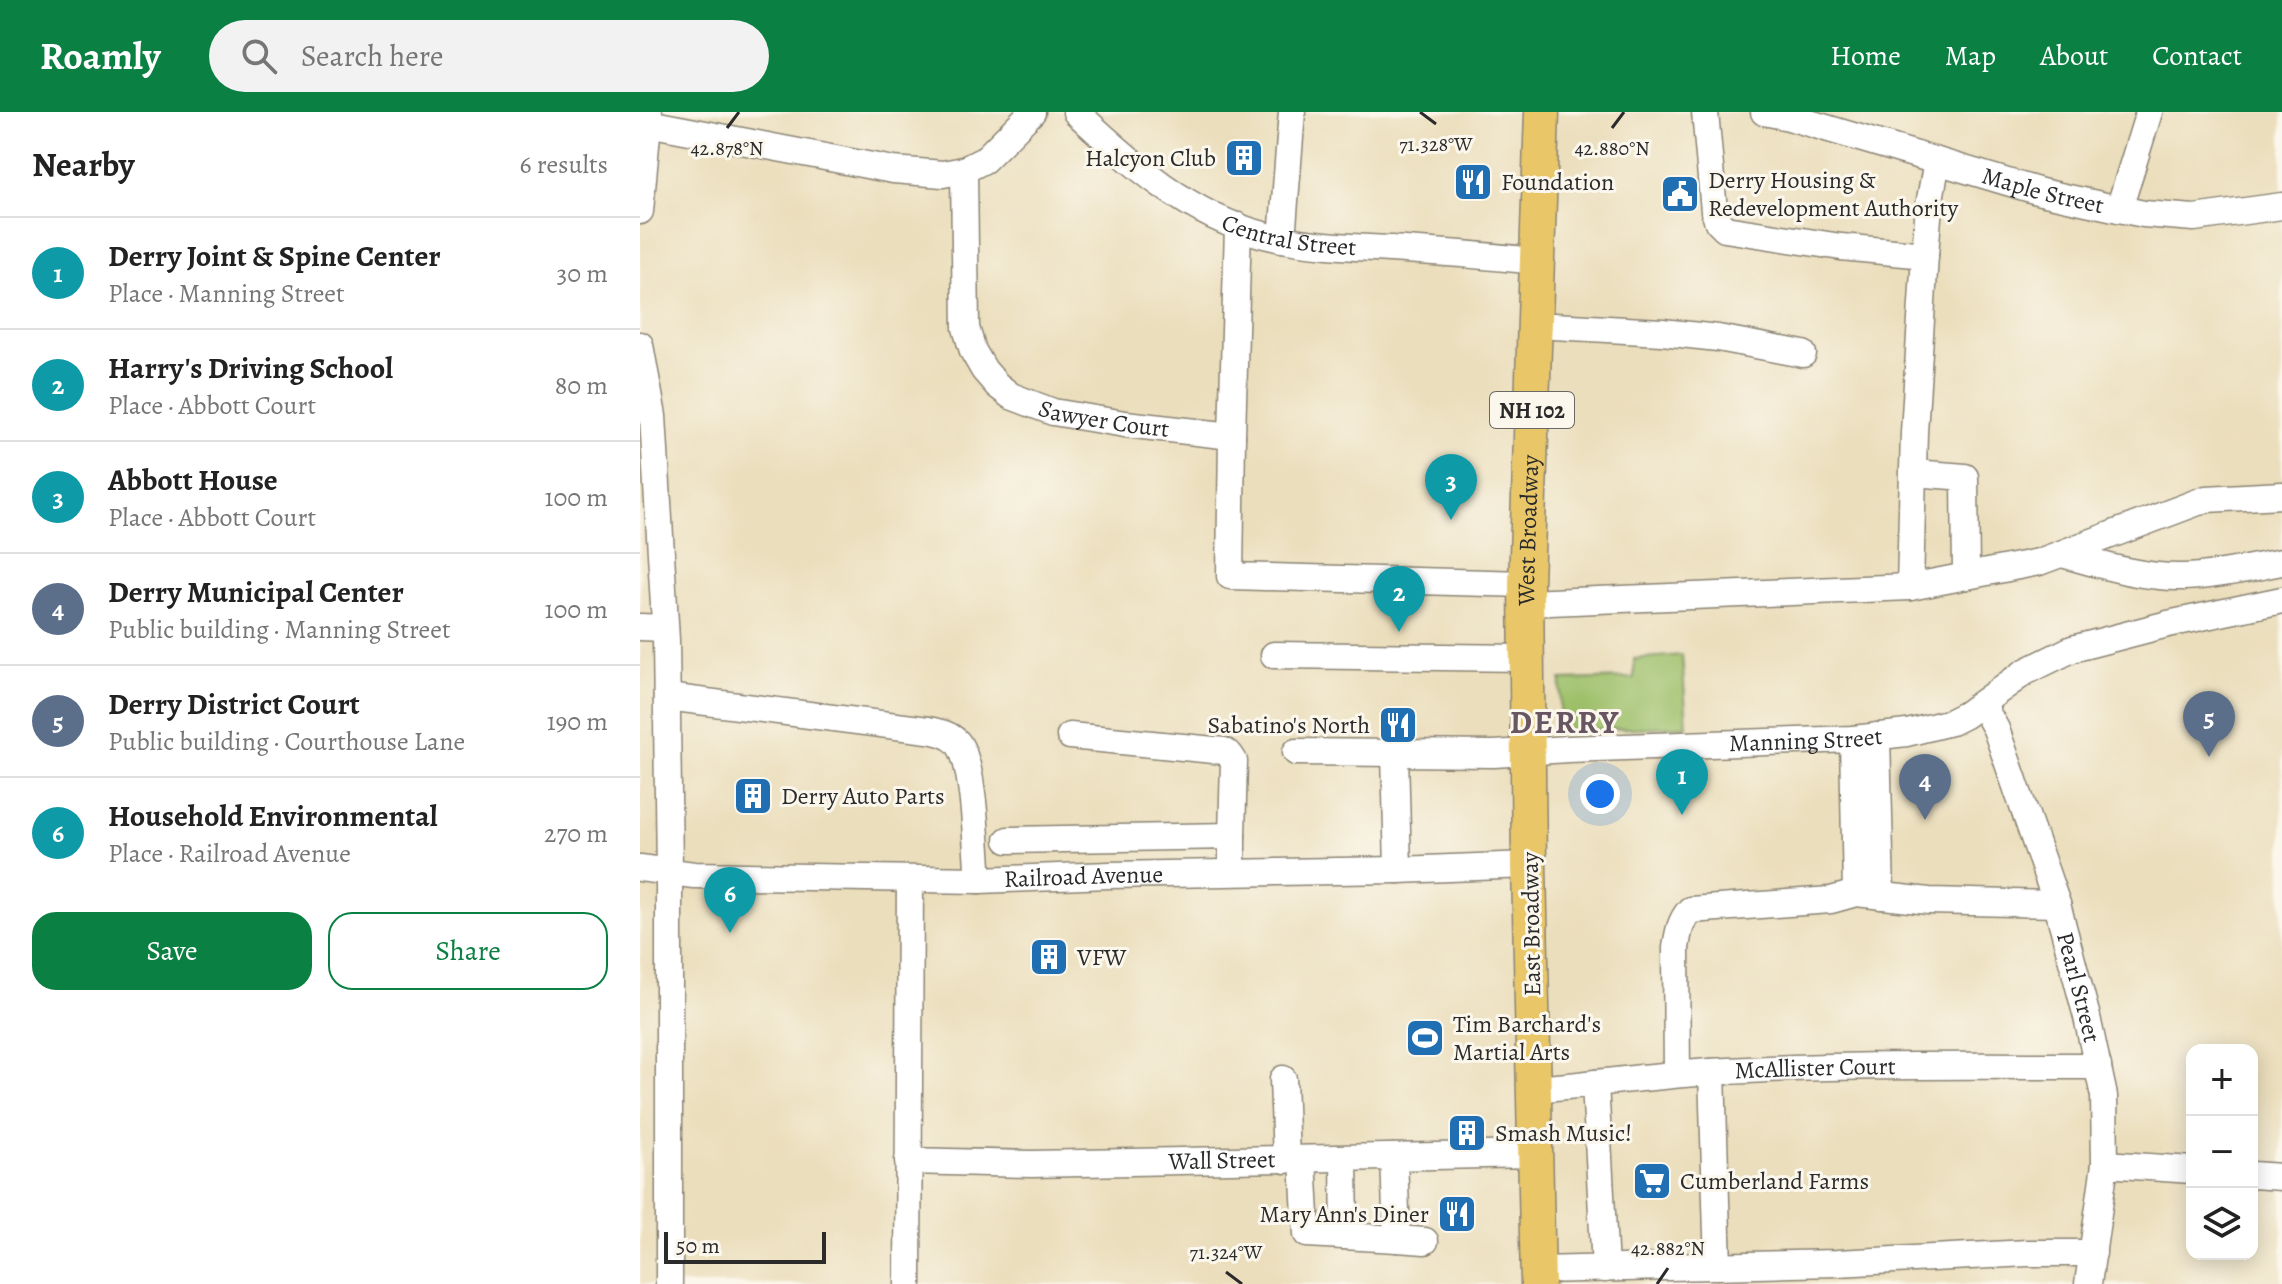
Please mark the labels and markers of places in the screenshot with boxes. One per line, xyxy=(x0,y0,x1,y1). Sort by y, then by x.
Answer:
building icon: Halcyon Club xyxy=(1223,137,1265,179)
place label: Halcyon Club xyxy=(1085,142,1216,174)
restaurant icon: Foundation xyxy=(1452,161,1494,203)
place label: Derry Housing & Redevelopment Authority xyxy=(1708,164,1958,224)
place label: Foundation xyxy=(1501,166,1614,198)
public building icon: Derry Housing & Redevelopment Authority xyxy=(1659,173,1701,215)
pin: 3 xyxy=(1425,454,1477,520)
pin: 2 xyxy=(1373,566,1425,632)
pin: 5 xyxy=(2183,691,2235,757)
restaurant icon: Sabatino's North xyxy=(1377,704,1419,746)
place label: Sabatino's North xyxy=(1208,709,1370,741)
pin: 1 xyxy=(1656,749,1708,815)
pin: 4 xyxy=(1899,754,1951,820)
building icon: Derry Auto Parts xyxy=(732,775,774,817)
place label: Derry Auto Parts xyxy=(781,780,945,812)
pin: 6 xyxy=(704,867,756,933)
building icon: VFW xyxy=(1028,936,1070,978)
place label: VFW xyxy=(1076,941,1127,973)
place label: Tim Barchard's Martial Arts xyxy=(1453,1008,1601,1068)
sports icon: Tim Barchard's Martial Arts xyxy=(1404,1017,1446,1059)
building icon: Smash Music! xyxy=(1446,1112,1488,1154)
place label: Smash Music! xyxy=(1495,1117,1632,1149)
supermarket icon: Cumberland Farms xyxy=(1631,1160,1673,1202)
place label: Cumberland Farms xyxy=(1680,1165,1869,1197)
restaurant icon: Mary Ann's Diner xyxy=(1436,1193,1478,1235)
place label: Mary Ann's Diner xyxy=(1259,1198,1429,1230)

